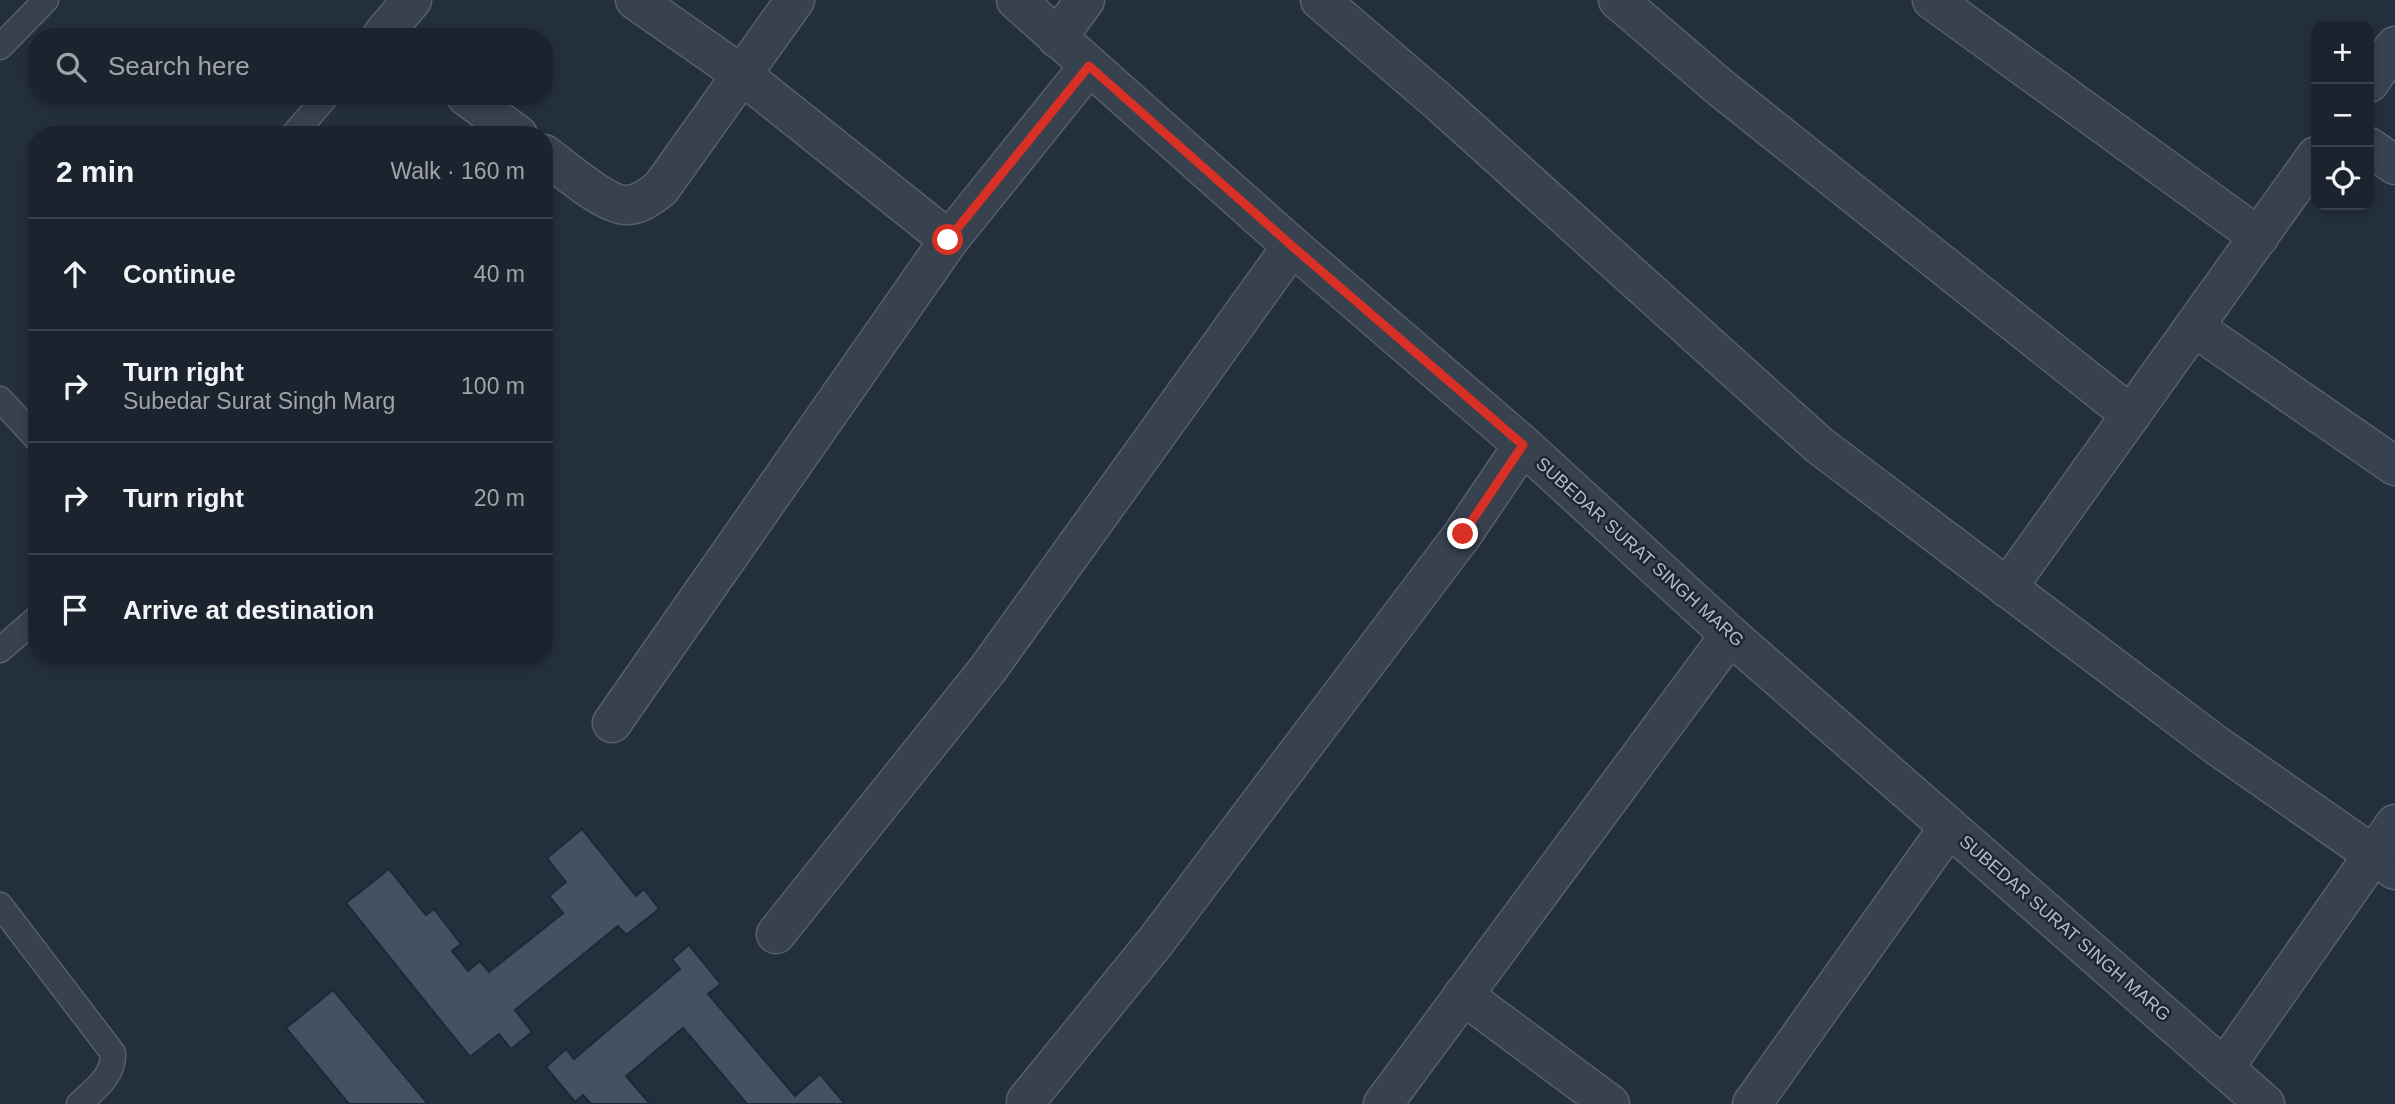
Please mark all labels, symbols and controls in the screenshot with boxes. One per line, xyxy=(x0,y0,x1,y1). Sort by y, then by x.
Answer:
map controls xyxy=(2311,21,2374,210)
button: + xyxy=(2311,21,2374,84)
search box xyxy=(28,28,553,105)
icon: search xyxy=(52,48,90,86)
text: Search here xyxy=(108,51,250,81)
button: − xyxy=(2311,84,2374,147)
button: locate xyxy=(2311,147,2374,210)
text: 2 min xyxy=(56,155,134,188)
text: Walk · 160 m xyxy=(390,158,525,184)
route start xyxy=(932,224,963,255)
icon: ahead xyxy=(56,255,94,293)
text: Continue xyxy=(123,259,236,289)
text: 40 m xyxy=(474,261,525,287)
text: Turn right xyxy=(123,357,244,387)
icon: right xyxy=(56,367,94,405)
text: 100 m xyxy=(461,373,525,399)
text: Subedar Surat Singh Marg xyxy=(123,388,395,414)
street label: SUBEDAR SURAT SINGH MARG xyxy=(1532,453,1748,651)
icon: right xyxy=(56,479,94,517)
text: Turn right xyxy=(123,483,244,513)
text: 20 m xyxy=(474,485,525,511)
route end xyxy=(1447,518,1478,549)
icon: arrive xyxy=(56,591,94,629)
text: Arrive at destination xyxy=(123,595,374,625)
street label: SUBEDAR SURAT SINGH MARG xyxy=(1956,831,2174,1025)

